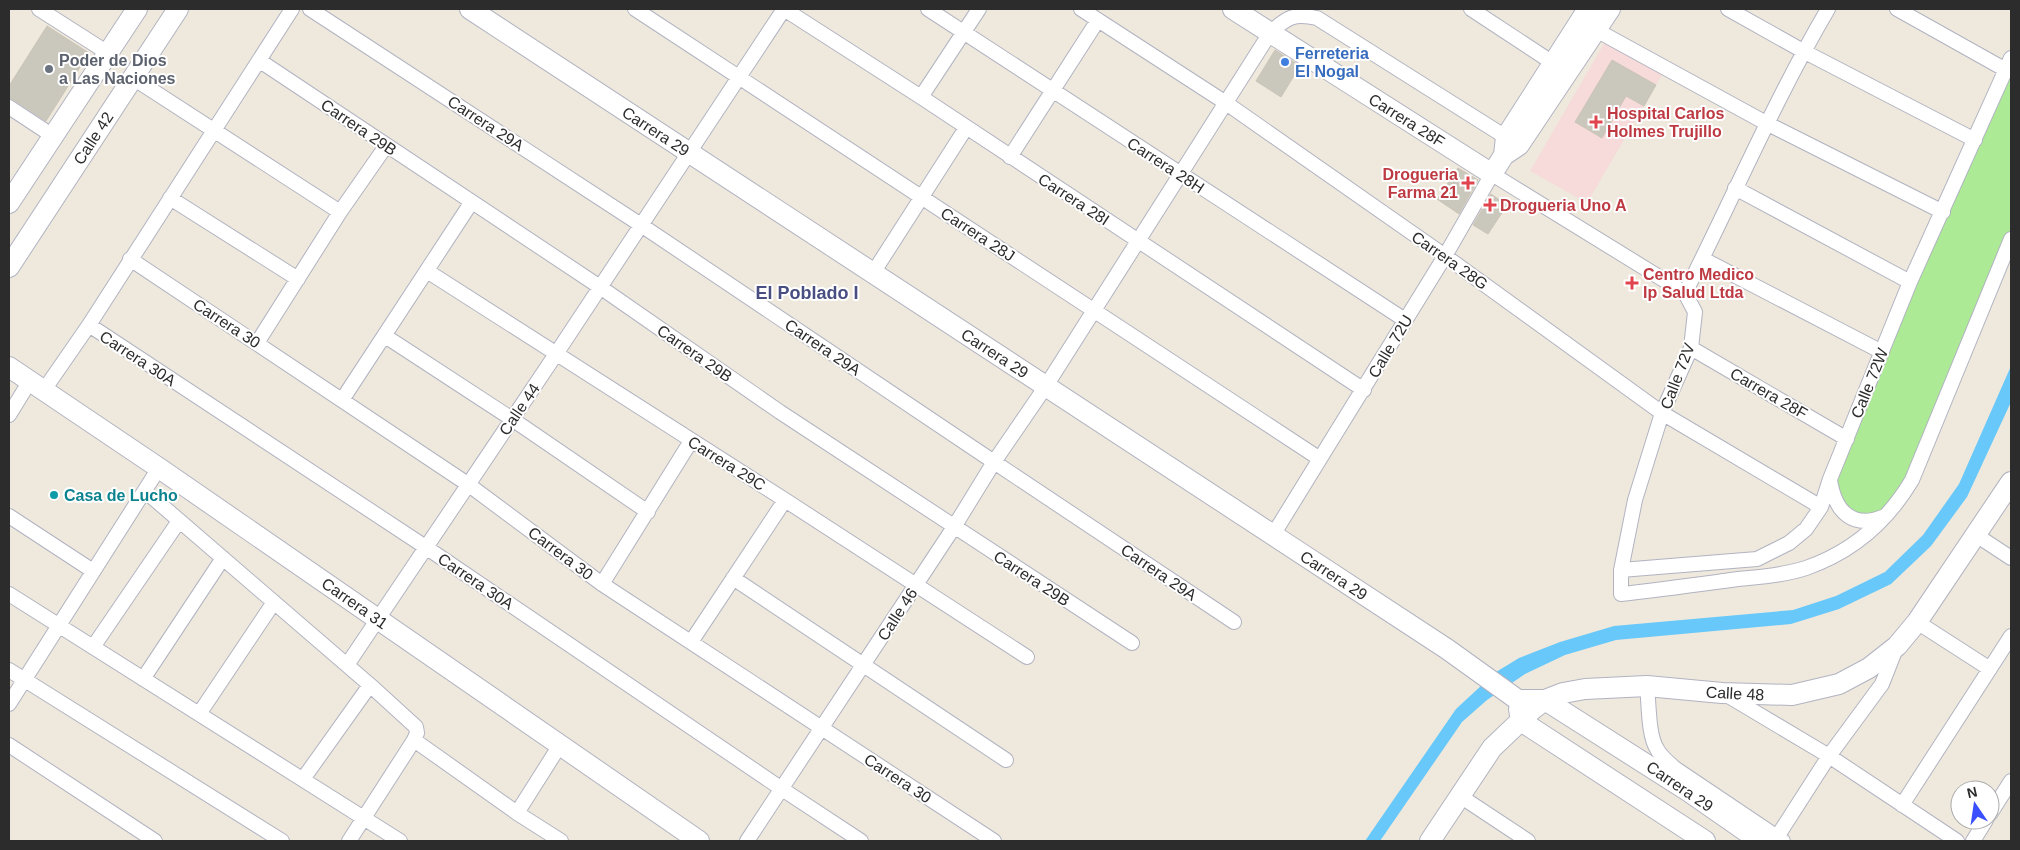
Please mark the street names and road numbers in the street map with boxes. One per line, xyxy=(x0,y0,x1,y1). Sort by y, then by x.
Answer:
street label: Carrera 28F xyxy=(1366,90,1448,151)
street label: Carrera 29A xyxy=(445,93,527,154)
street label: Carrera 29B xyxy=(318,96,400,159)
street label: Carrera 29 xyxy=(619,103,693,159)
street label: Calle 42 xyxy=(70,109,117,168)
street label: Carrera 28H xyxy=(1124,134,1207,197)
street label: Carrera 28I xyxy=(1035,170,1112,229)
street label: Carrera 28J xyxy=(938,204,1018,265)
street label: Carrera 28G xyxy=(1408,228,1491,293)
street label: Carrera 30 xyxy=(190,295,264,351)
street label: Calle 72U xyxy=(1365,312,1416,381)
street label: Carrera 29A xyxy=(782,316,864,379)
street label: Carrera 29B xyxy=(654,321,735,385)
street label: Carrera 29 xyxy=(958,325,1032,381)
street label: Carrera 30A xyxy=(97,328,179,389)
street label: Calle 72V xyxy=(1657,340,1698,412)
street label: Calle 72W xyxy=(1848,345,1892,421)
street label: Carrera 28F xyxy=(1727,365,1811,422)
street label: Calle 44 xyxy=(496,380,543,438)
street label: Carrera 29C xyxy=(685,433,769,494)
street label: Carrera 30 xyxy=(525,524,596,583)
street label: Carrera 29A xyxy=(1118,541,1200,604)
street label: Carrera 29 xyxy=(1297,547,1371,603)
street label: Carrera 29B xyxy=(991,548,1073,609)
street label: Carrera 30A xyxy=(435,550,517,613)
street label: Carrera 31 xyxy=(319,575,391,632)
street label: Calle 46 xyxy=(874,585,921,644)
street label: Calle 48 xyxy=(1705,683,1765,704)
street label: Carrera 30 xyxy=(861,750,935,806)
street label: Carrera 29 xyxy=(1643,758,1716,815)

